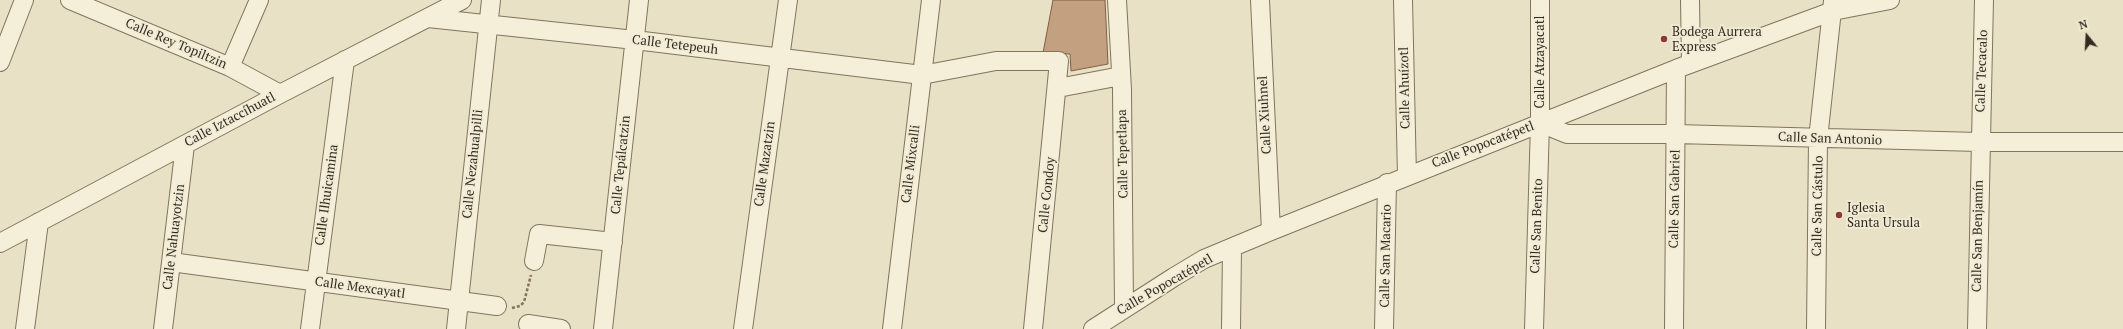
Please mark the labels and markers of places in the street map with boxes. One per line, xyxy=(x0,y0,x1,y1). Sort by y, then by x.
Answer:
place label: Bodega Aurrera Express xyxy=(1672,24,1762,55)
marker: Bodega Aurrera Express xyxy=(1659,34,1669,44)
place label: Iglesia Santa Ursula xyxy=(1847,200,1920,231)
marker: Iglesia Santa Ursula xyxy=(1834,210,1844,220)

